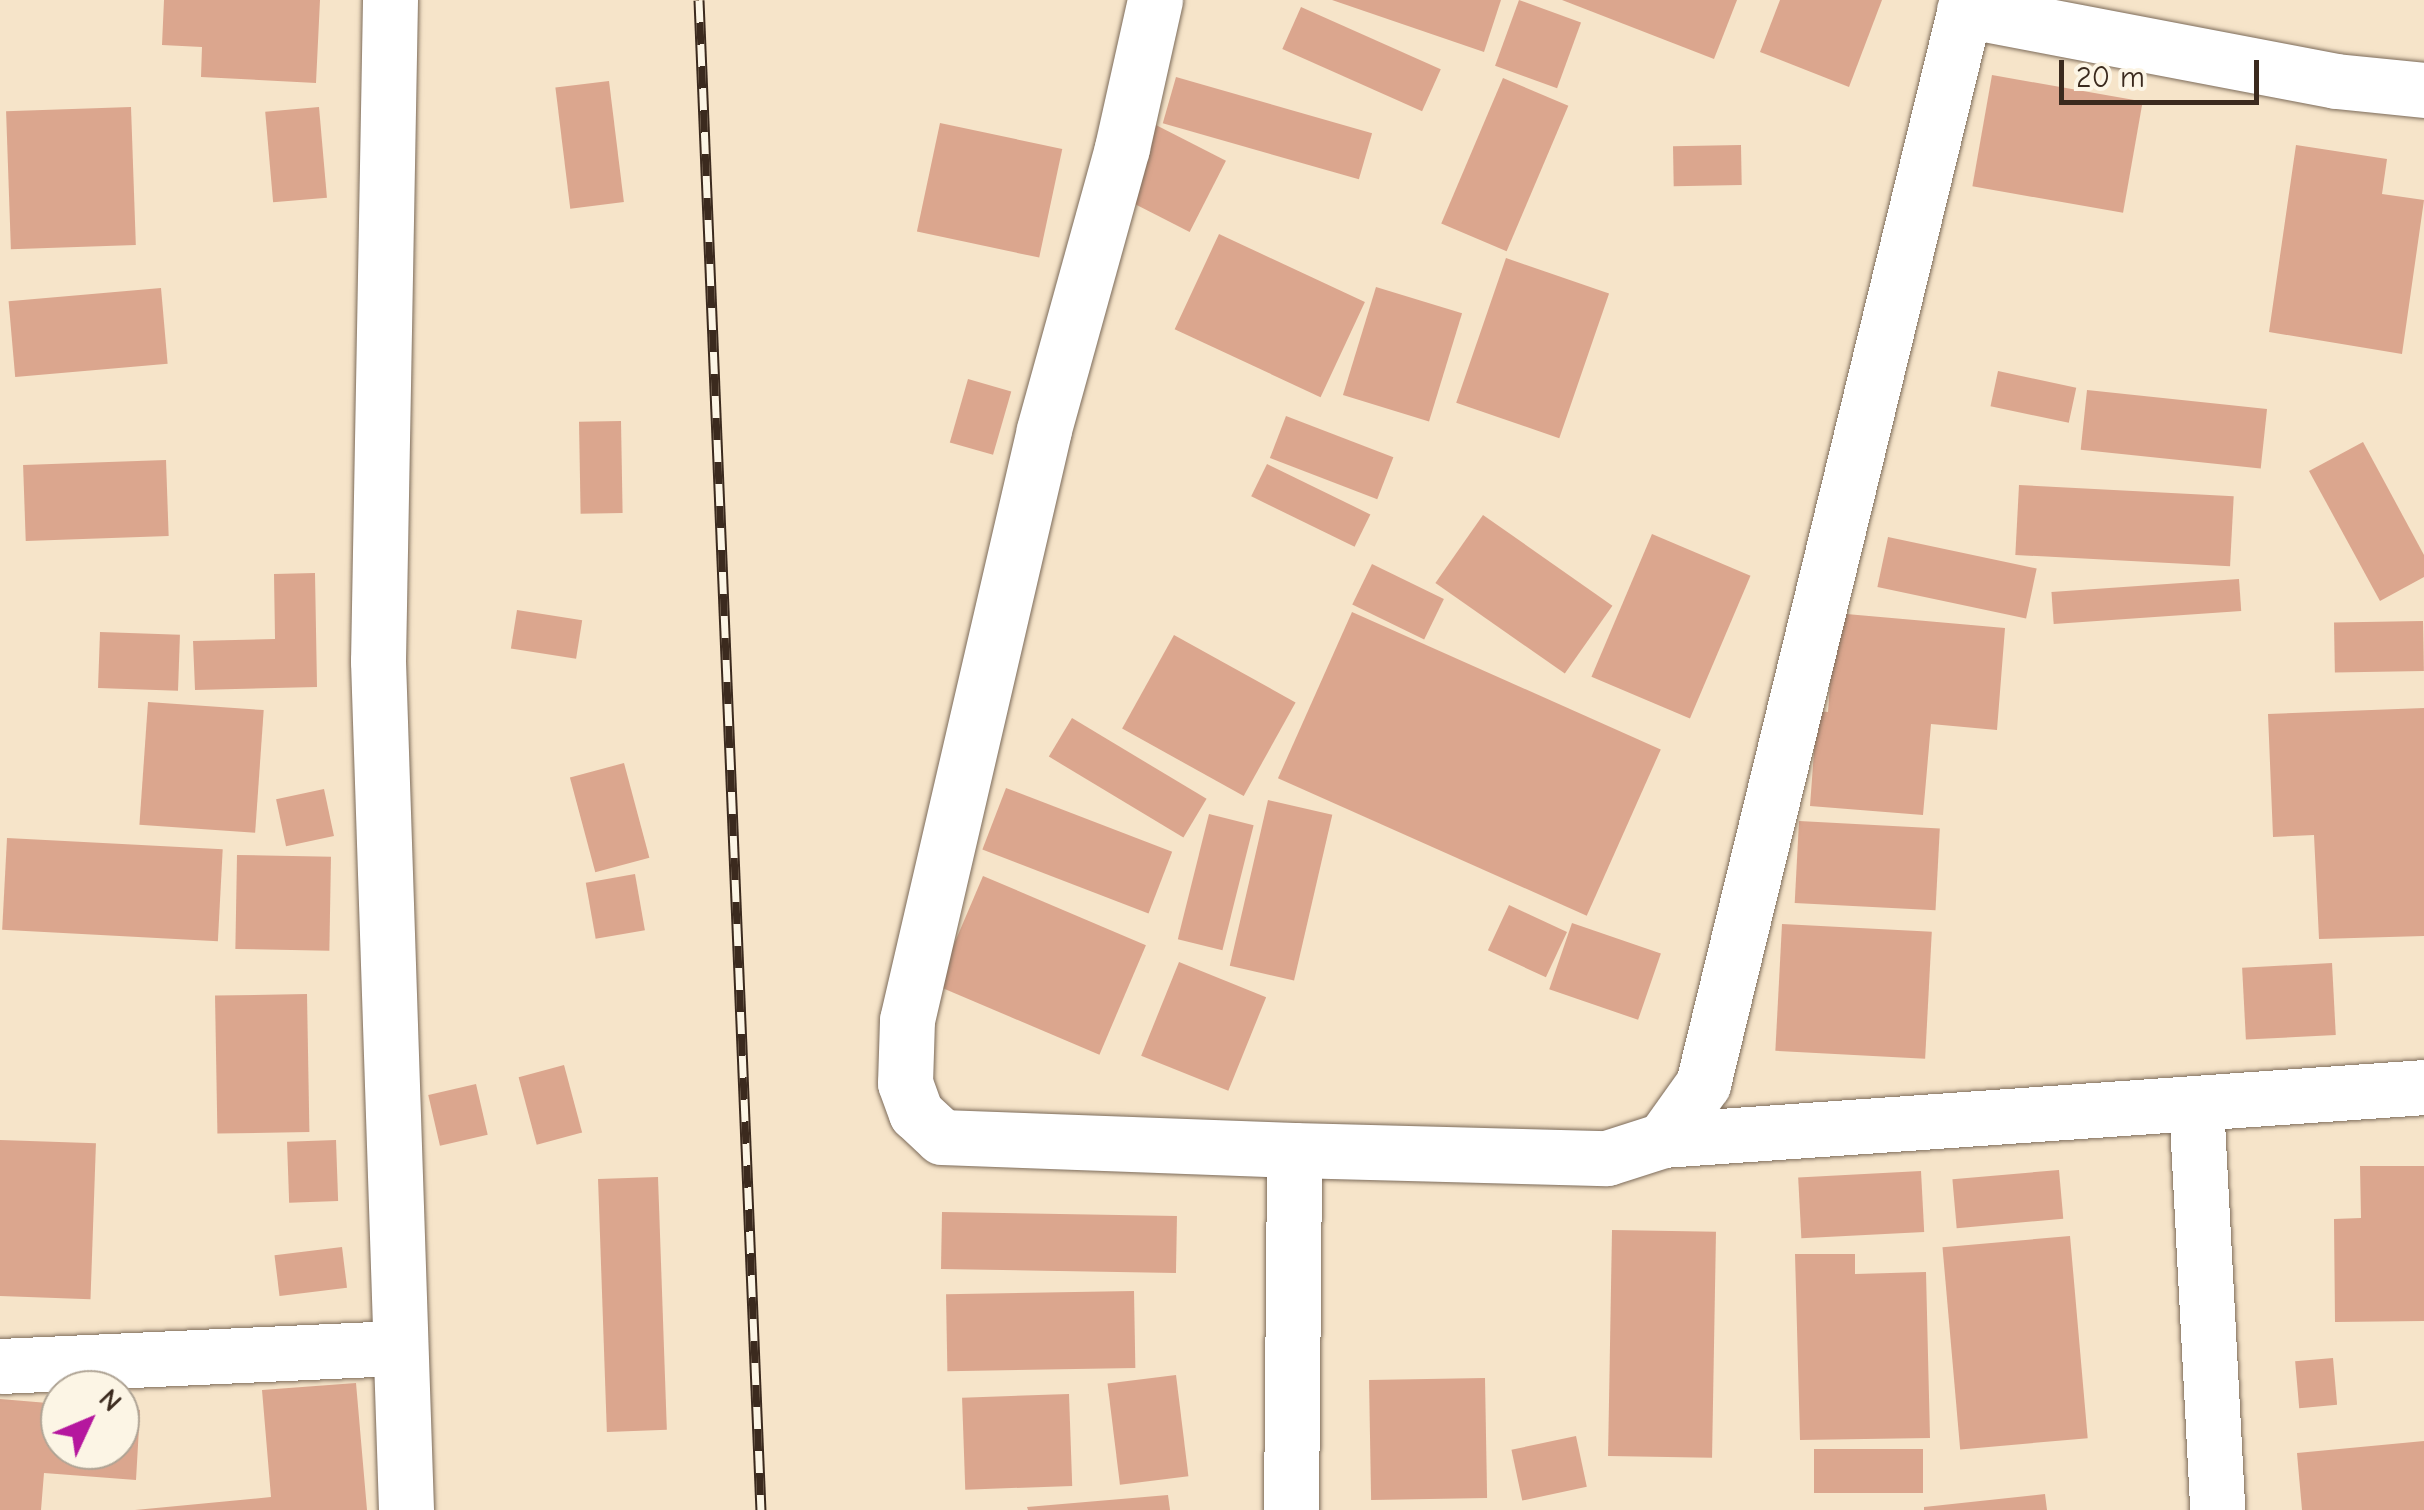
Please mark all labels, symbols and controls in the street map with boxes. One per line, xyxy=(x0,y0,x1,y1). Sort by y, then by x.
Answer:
scale bar xyxy=(2064,40,2264,102)
text: 20 m xyxy=(2076,60,2145,95)
north arrow xyxy=(40,1370,140,1470)
text: N xyxy=(92,1383,128,1418)

